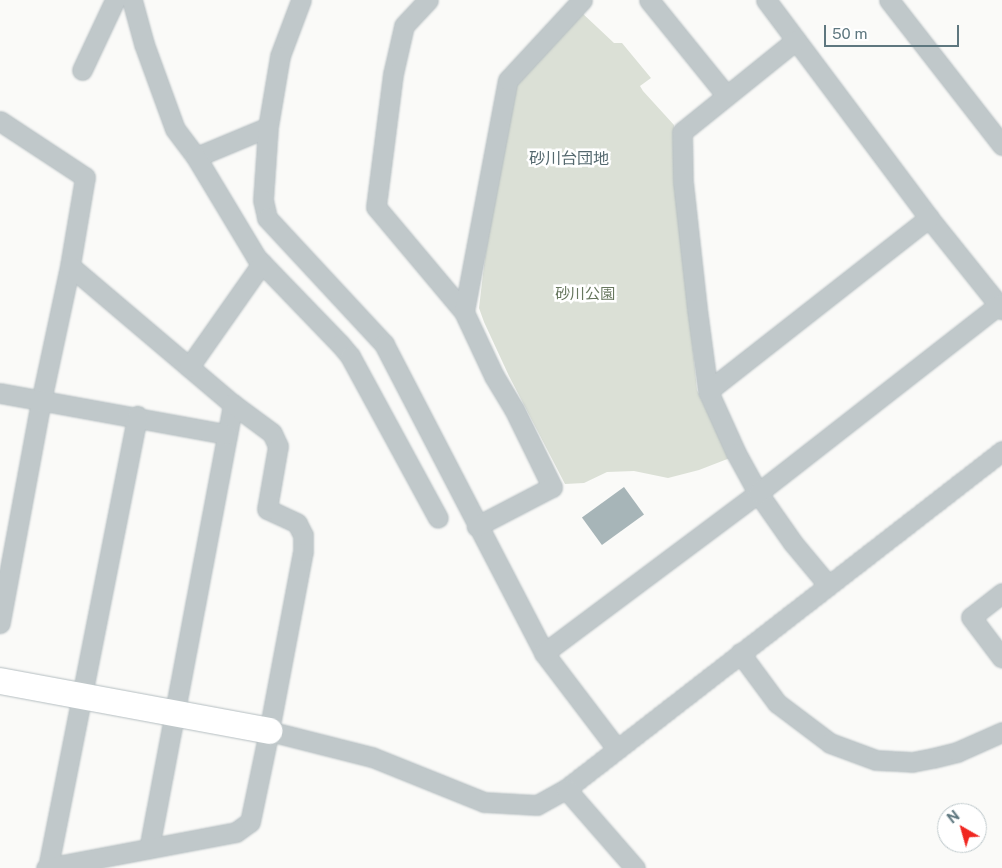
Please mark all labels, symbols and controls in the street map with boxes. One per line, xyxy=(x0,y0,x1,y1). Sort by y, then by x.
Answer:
scale bar xyxy=(827,15,962,47)
text: 50 m xyxy=(832,25,867,42)
district label: 砂川台団地 xyxy=(529,149,609,169)
park label: 砂川公園 xyxy=(555,285,615,303)
north arrow xyxy=(937,803,987,853)
text: N xyxy=(944,807,963,827)

